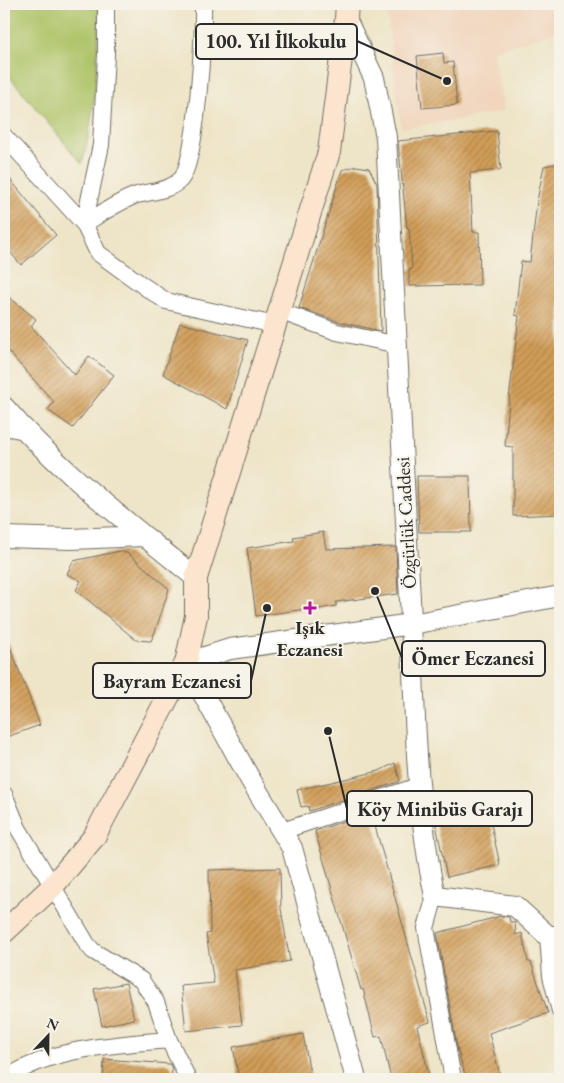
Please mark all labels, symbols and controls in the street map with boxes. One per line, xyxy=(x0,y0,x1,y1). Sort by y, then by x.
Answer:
callout: 100. Yıl İlkokulu xyxy=(196,24,357,59)
text: 100. Yıl İlkokulu xyxy=(205,28,347,54)
street label: Özgürlük Caddesi xyxy=(390,456,422,590)
marker: Işık Eczanesi xyxy=(304,602,316,614)
place label: Işık Eczanesi xyxy=(277,615,344,662)
callout: Ömer Eczanesi xyxy=(402,641,545,676)
text: Ömer Eczanesi xyxy=(412,645,534,671)
callout: Bayram Eczanesi xyxy=(93,663,251,698)
text: Bayram Eczanesi xyxy=(103,668,241,694)
callout: Köy Minibüs Garajı xyxy=(347,791,532,826)
text: Köy Minibüs Garajı xyxy=(357,796,523,822)
north arrow xyxy=(22,1010,72,1060)
text: N xyxy=(44,1013,62,1035)

